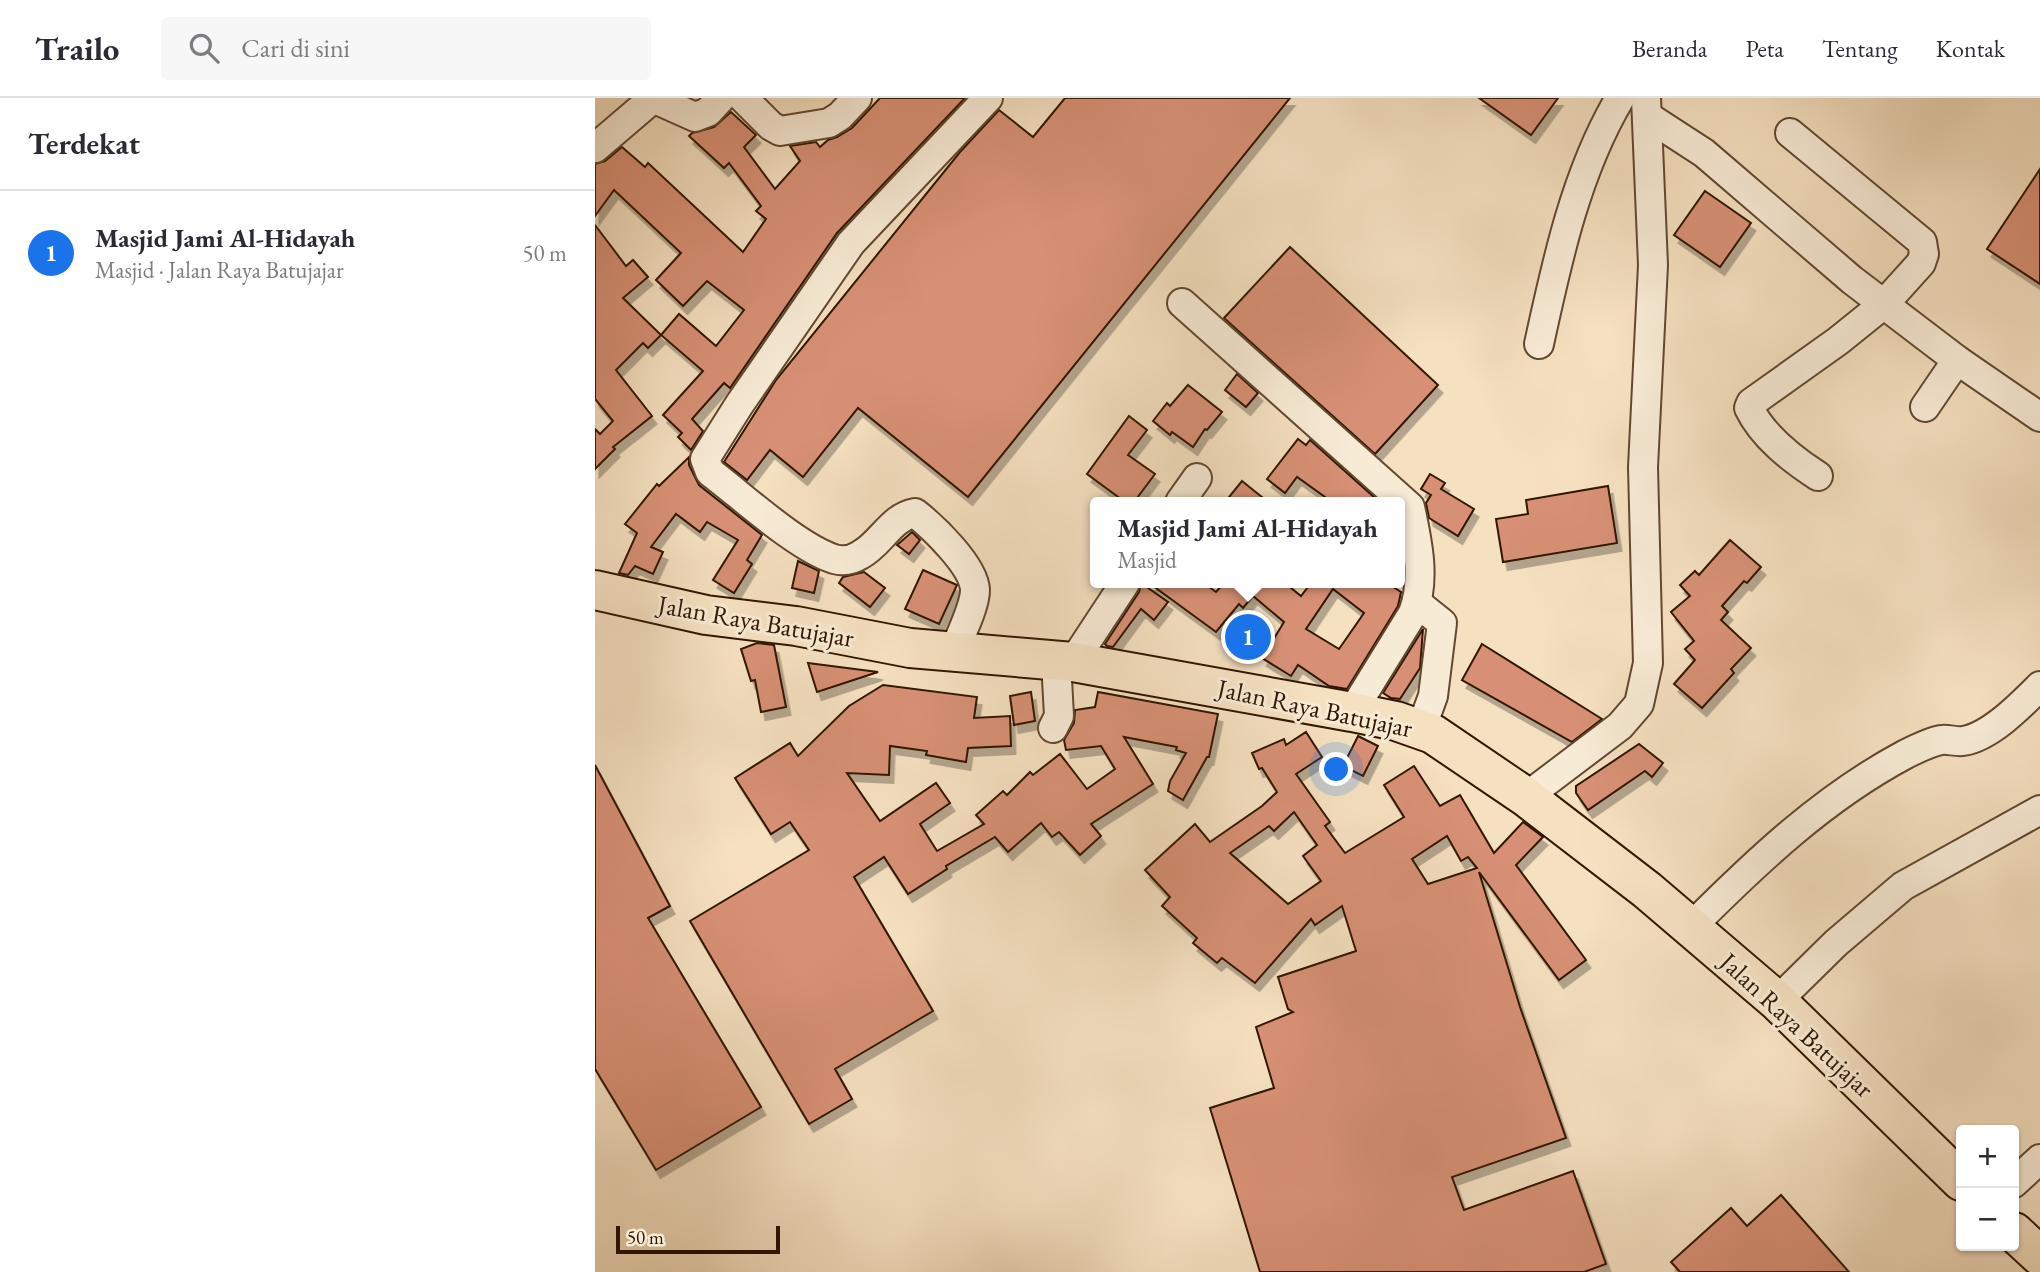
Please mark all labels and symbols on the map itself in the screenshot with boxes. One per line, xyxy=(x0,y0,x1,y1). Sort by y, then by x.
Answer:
street label: Jalan Raya Batujajar xyxy=(653,587,857,655)
pin: 1 xyxy=(1225,611,1271,663)
street label: Jalan Raya Batujajar xyxy=(1212,670,1416,745)
your location xyxy=(1319,752,1353,786)
street label: Jalan Raya Batujajar xyxy=(1711,944,1881,1105)
scale bar xyxy=(616,1223,781,1255)

